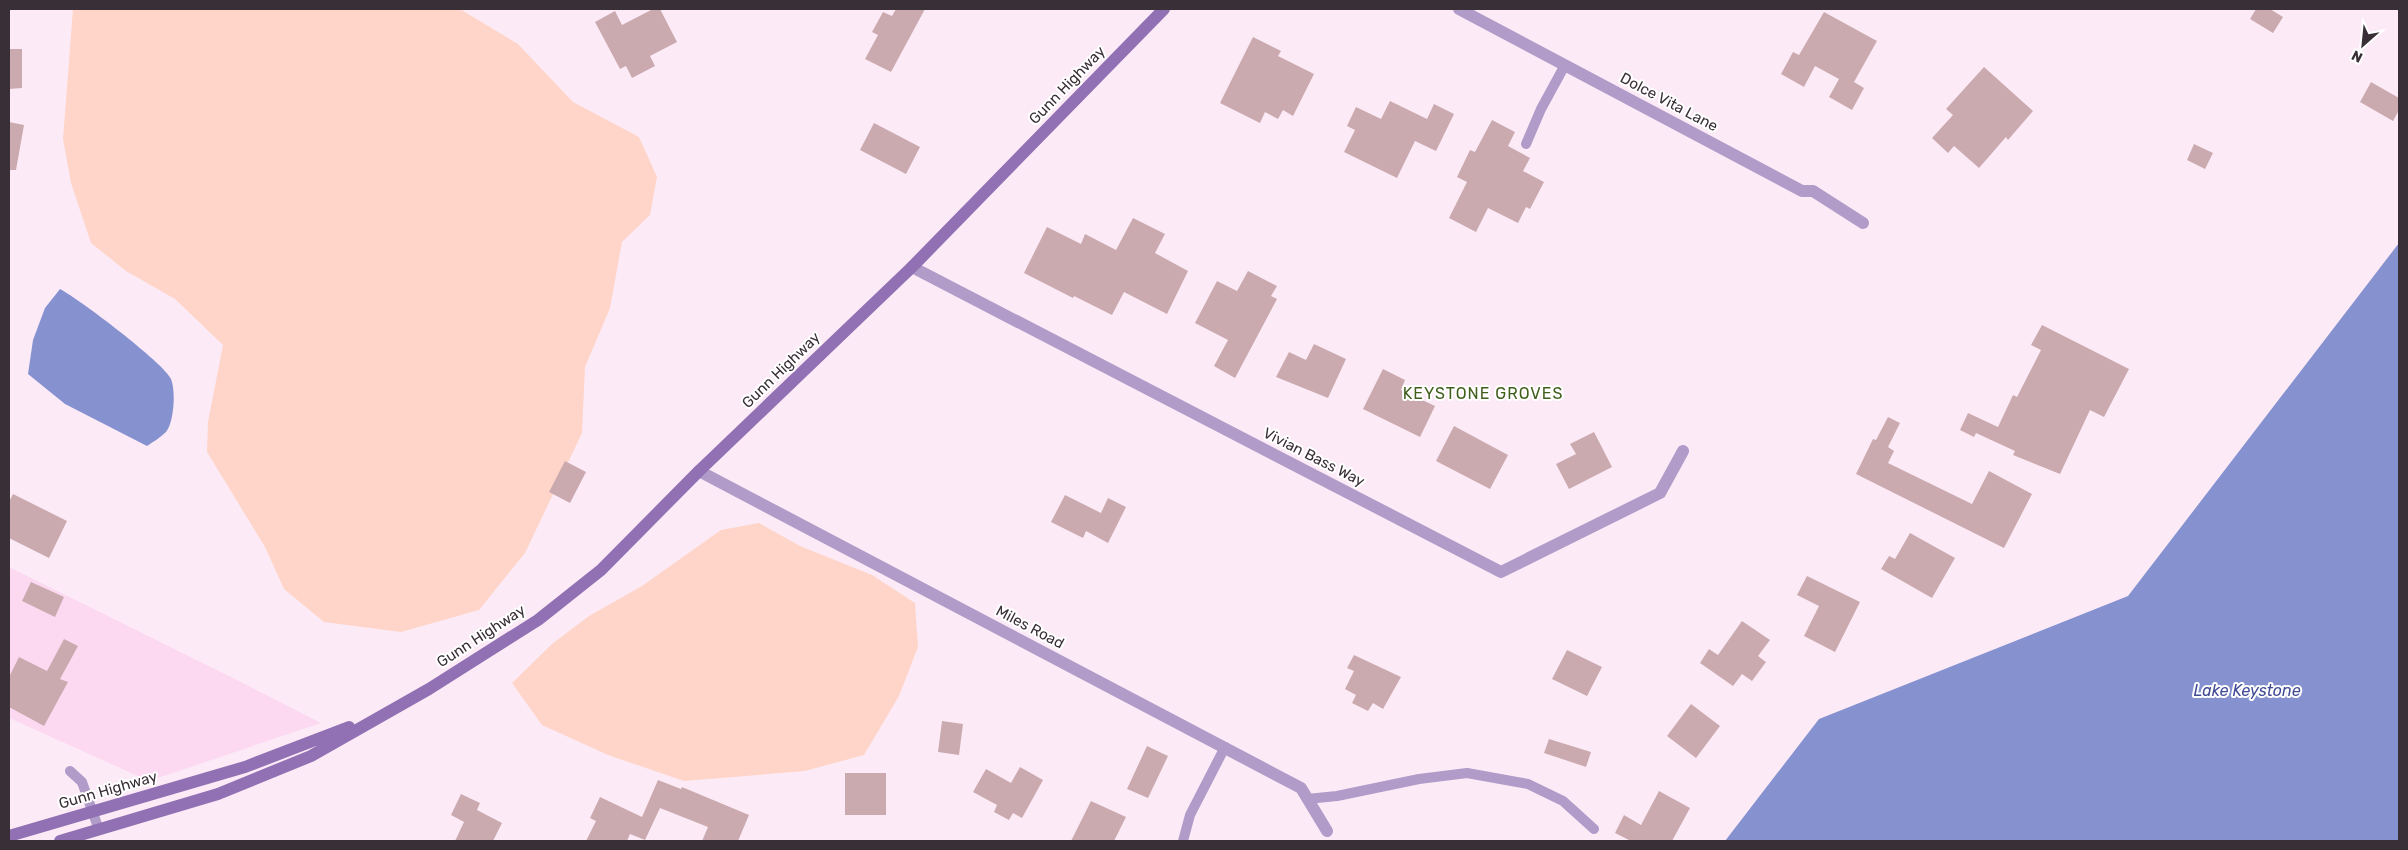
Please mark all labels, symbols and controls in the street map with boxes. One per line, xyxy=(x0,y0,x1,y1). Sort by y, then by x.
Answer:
north arrow xyxy=(2338,20,2388,70)
street label: Gunn Highway xyxy=(1025,42,1109,128)
text: N xyxy=(2349,46,2366,66)
street label: Dolce Vita Lane xyxy=(1617,69,1721,135)
street label: Gunn Highway xyxy=(738,328,824,412)
district label: KEYSTONE GROVES xyxy=(1403,384,1563,403)
street label: Vivian Bass Way xyxy=(1260,424,1368,490)
street label: Gunn Highway xyxy=(433,601,529,671)
street label: Miles Road xyxy=(993,602,1067,652)
water label: Lake Keystone xyxy=(2193,681,2301,700)
street label: Gunn Highway xyxy=(57,767,159,813)

